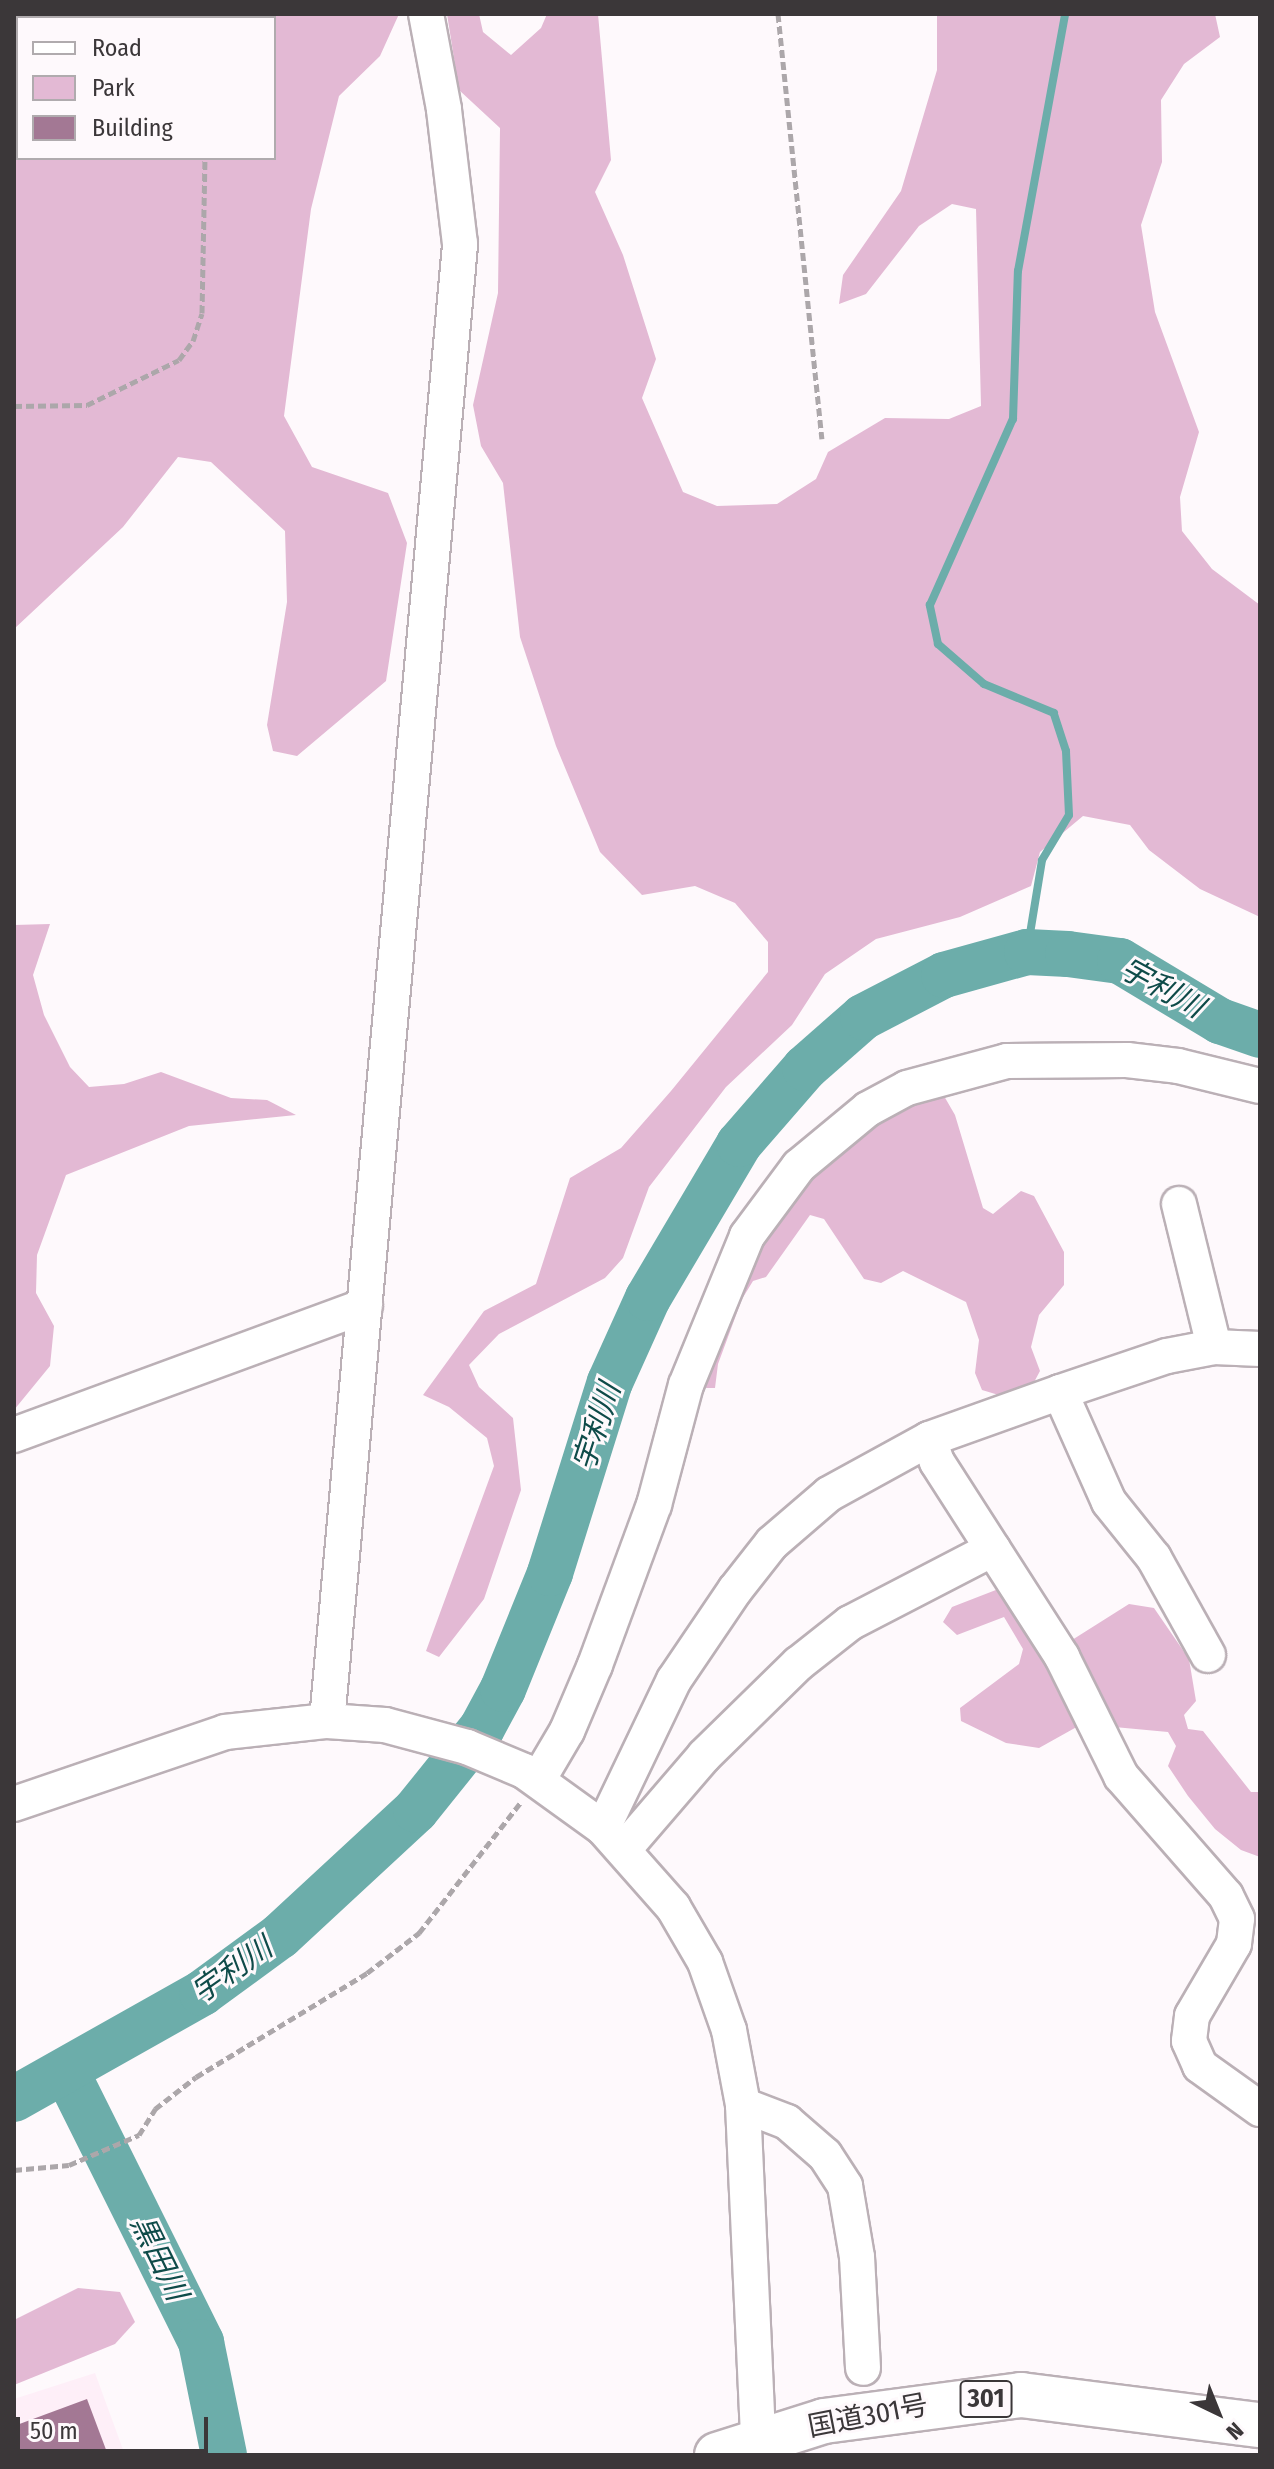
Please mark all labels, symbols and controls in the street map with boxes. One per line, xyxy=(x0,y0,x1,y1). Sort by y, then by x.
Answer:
legend xyxy=(16,16,276,160)
text: Road xyxy=(92,34,142,62)
text: Park xyxy=(92,74,135,102)
text: Building xyxy=(92,114,173,142)
water label: 宇利川 xyxy=(1114,950,1210,1026)
water label: 宇利川 xyxy=(566,1379,628,1475)
water label: 宇利川 xyxy=(185,1929,279,2011)
water label: 黒田川 xyxy=(123,2210,195,2306)
north arrow xyxy=(1178,2373,1258,2453)
road number: 301 xyxy=(958,2377,1014,2421)
street label: 国道301号 xyxy=(805,2388,931,2444)
scale bar xyxy=(20,2401,212,2451)
text: 50 m xyxy=(30,2417,78,2445)
text: N xyxy=(1221,2417,1249,2445)

